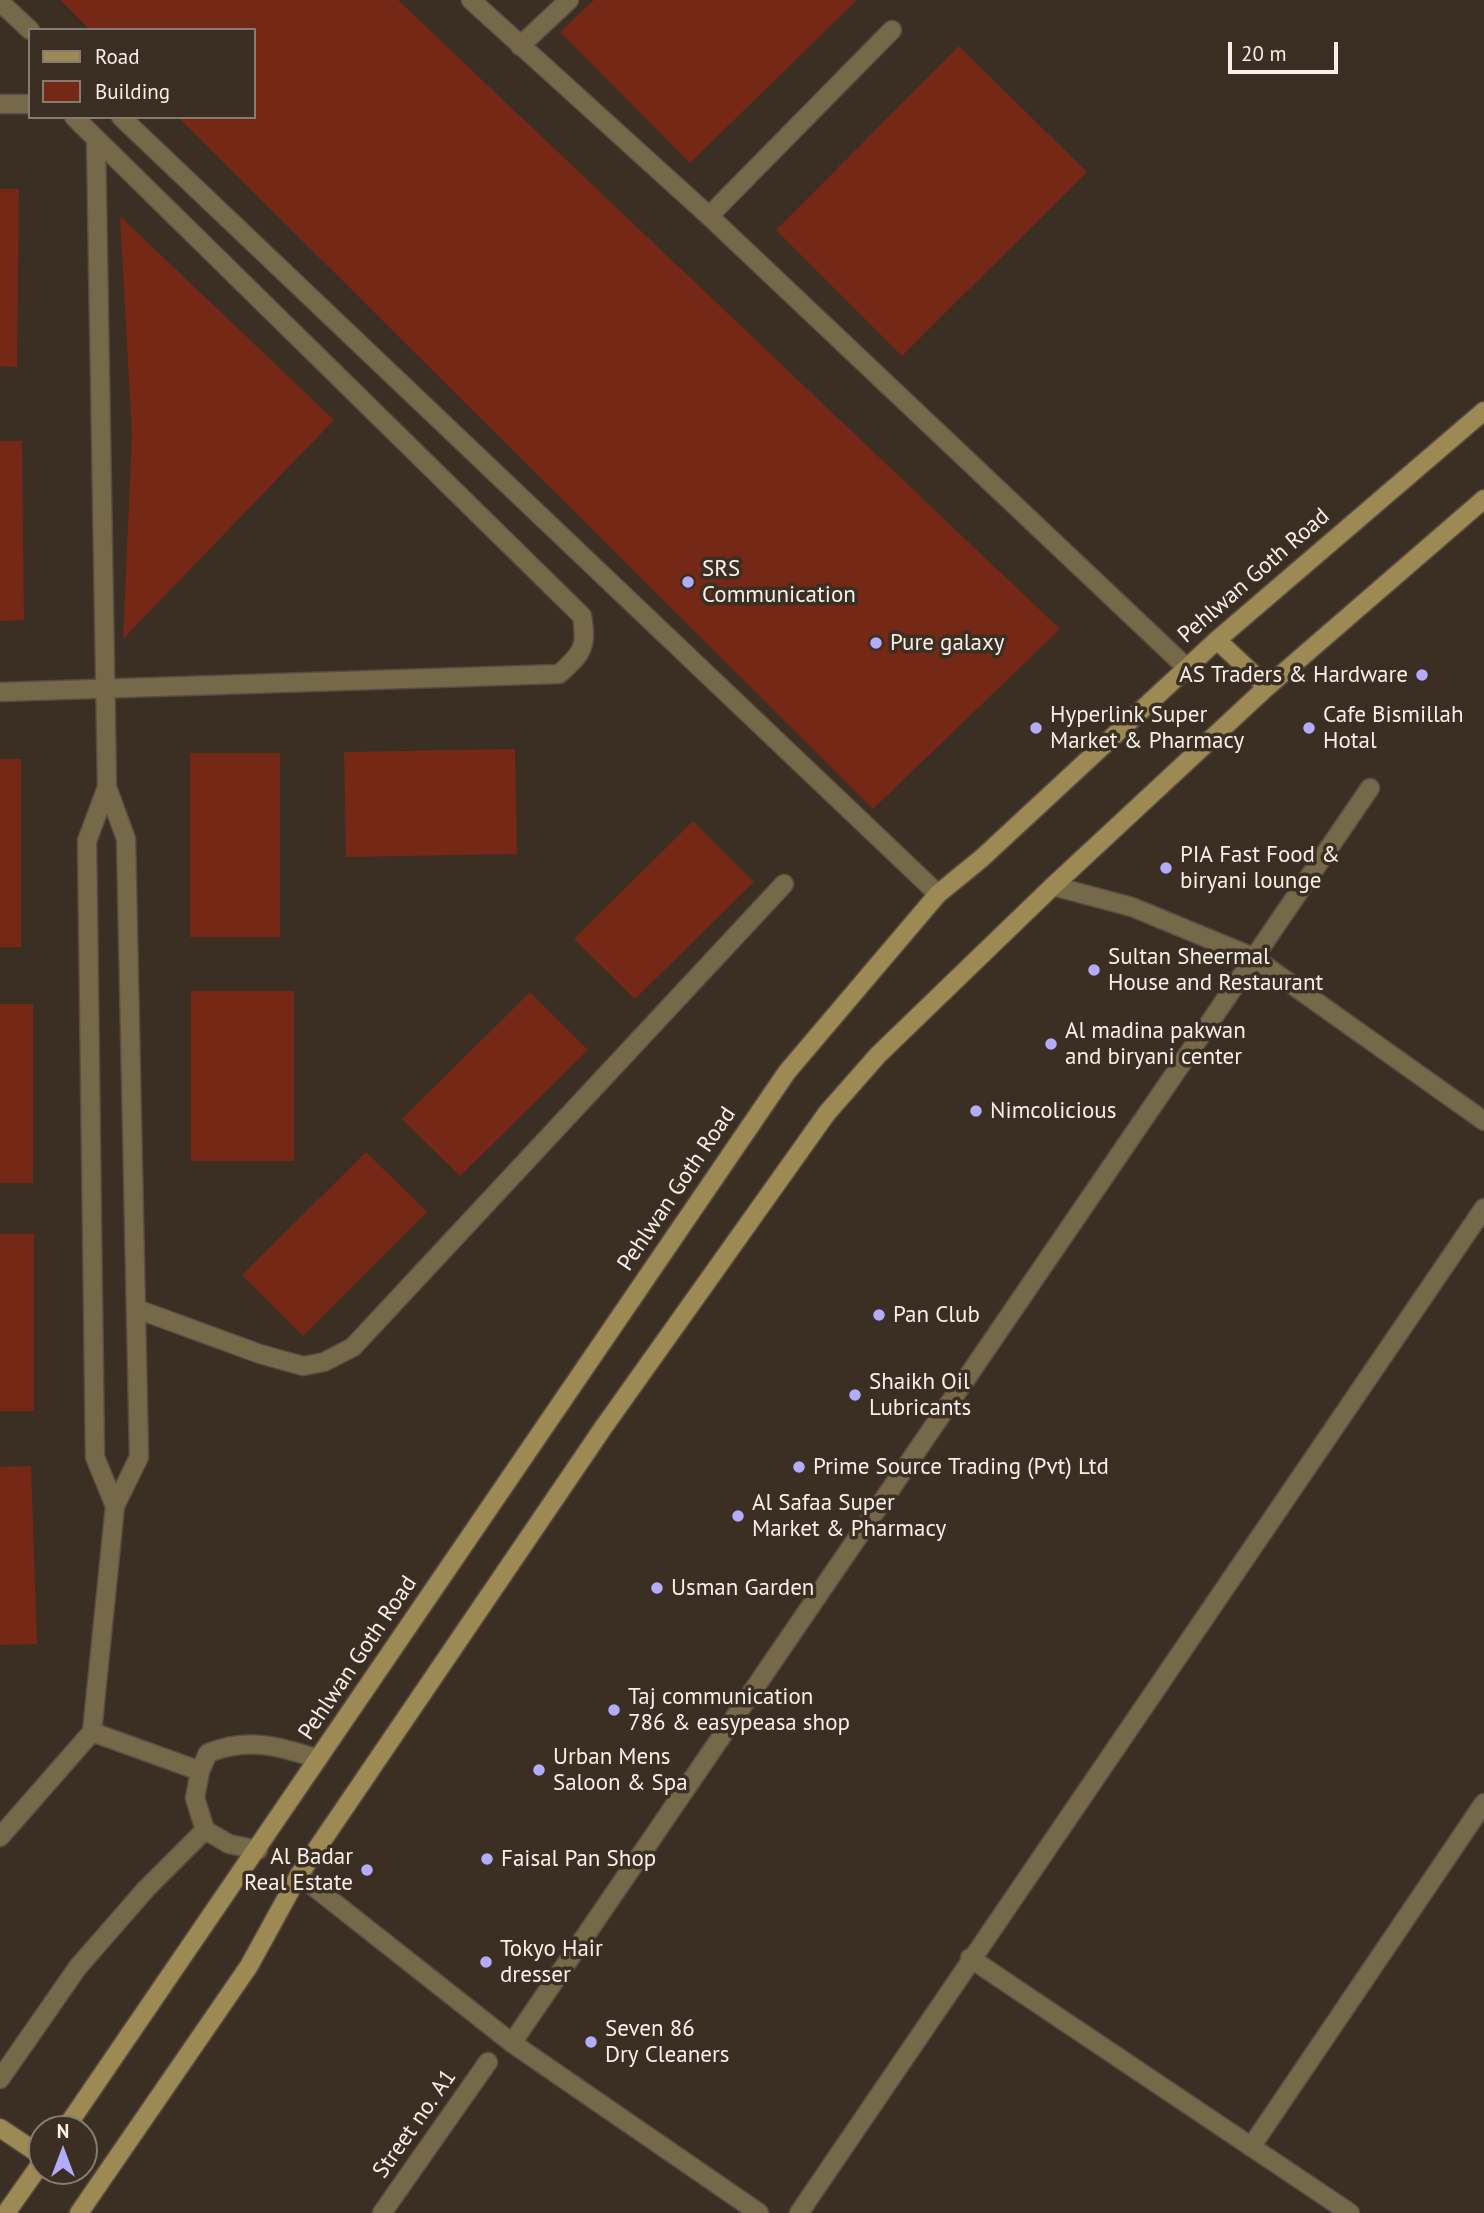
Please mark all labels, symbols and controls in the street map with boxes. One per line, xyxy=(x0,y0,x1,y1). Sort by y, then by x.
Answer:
legend xyxy=(28,28,256,119)
scale bar xyxy=(1232,28,1342,72)
text: 20 m xyxy=(1241,40,1287,67)
text: Road xyxy=(95,43,139,70)
text: Building xyxy=(95,78,170,105)
street label: Pehlwan Goth Road xyxy=(1173,503,1335,649)
place label: SRS Communication xyxy=(702,555,856,609)
marker: SRS Communication xyxy=(680,574,696,590)
place label: Pure galaxy xyxy=(890,629,1004,657)
marker: Pure galaxy xyxy=(868,635,884,651)
place label: AS Traders & Hardware xyxy=(1179,661,1408,689)
marker: AS Traders & Hardware xyxy=(1414,667,1430,683)
place label: Hyperlink Super Market & Pharmacy xyxy=(1050,701,1244,755)
place label: Cafe Bismillah Hotal xyxy=(1323,701,1464,755)
marker: Hyperlink Super Market & Pharmacy xyxy=(1028,720,1044,736)
marker: Cafe Bismillah Hotal xyxy=(1301,720,1317,736)
place label: PIA Fast Food & biryani lounge xyxy=(1180,841,1340,895)
marker: PIA Fast Food & biryani lounge xyxy=(1158,860,1174,876)
place label: Sultan Sheermal House and Restaurant xyxy=(1108,943,1323,997)
marker: Sultan Sheermal House and Restaurant xyxy=(1086,962,1102,978)
place label: Al madina pakwan and biryani center xyxy=(1065,1017,1246,1071)
marker: Al madina pakwan and biryani center xyxy=(1043,1036,1059,1052)
place label: Nimcolicious xyxy=(990,1097,1116,1125)
street label: Pehlwan Goth Road xyxy=(612,1102,742,1276)
marker: Nimcolicious xyxy=(968,1103,984,1119)
place label: Pan Club xyxy=(893,1301,980,1329)
marker: Pan Club xyxy=(871,1307,887,1323)
place label: Shaikh Oil Lubricants xyxy=(869,1368,971,1422)
marker: Shaikh Oil Lubricants xyxy=(847,1387,863,1403)
place label: Prime Source Trading (Pvt) Ltd xyxy=(813,1453,1109,1481)
marker: Prime Source Trading (Pvt) Ltd xyxy=(791,1459,807,1475)
place label: Al Safaa Super Market & Pharmacy xyxy=(752,1489,946,1543)
marker: Al Safaa Super Market & Pharmacy xyxy=(730,1508,746,1524)
street label: Pehlwan Goth Road xyxy=(293,1571,423,1745)
place label: Usman Garden xyxy=(671,1574,814,1602)
marker: Usman Garden xyxy=(649,1580,665,1596)
place label: Taj communication 786 & easypeasa shop xyxy=(628,1683,850,1737)
marker: Taj communication 786 & easypeasa shop xyxy=(606,1702,622,1718)
place label: Urban Mens Saloon & Spa xyxy=(553,1743,688,1797)
marker: Urban Mens Saloon & Spa xyxy=(531,1762,547,1778)
place label: Al Badar Real Estate xyxy=(244,1843,353,1897)
place label: Faisal Pan Shop xyxy=(501,1845,656,1873)
marker: Faisal Pan Shop xyxy=(479,1851,495,1867)
marker: Al Badar Real Estate xyxy=(359,1862,375,1878)
place label: Tokyo Hair dresser xyxy=(500,1935,603,1989)
marker: Tokyo Hair dresser xyxy=(478,1954,494,1970)
place label: Seven 86 Dry Cleaners xyxy=(605,2015,729,2069)
marker: Seven 86 Dry Cleaners xyxy=(583,2034,599,2050)
street label: Street no. A1 xyxy=(367,2064,463,2184)
north arrow xyxy=(28,2115,98,2185)
text: N xyxy=(57,2119,69,2143)

